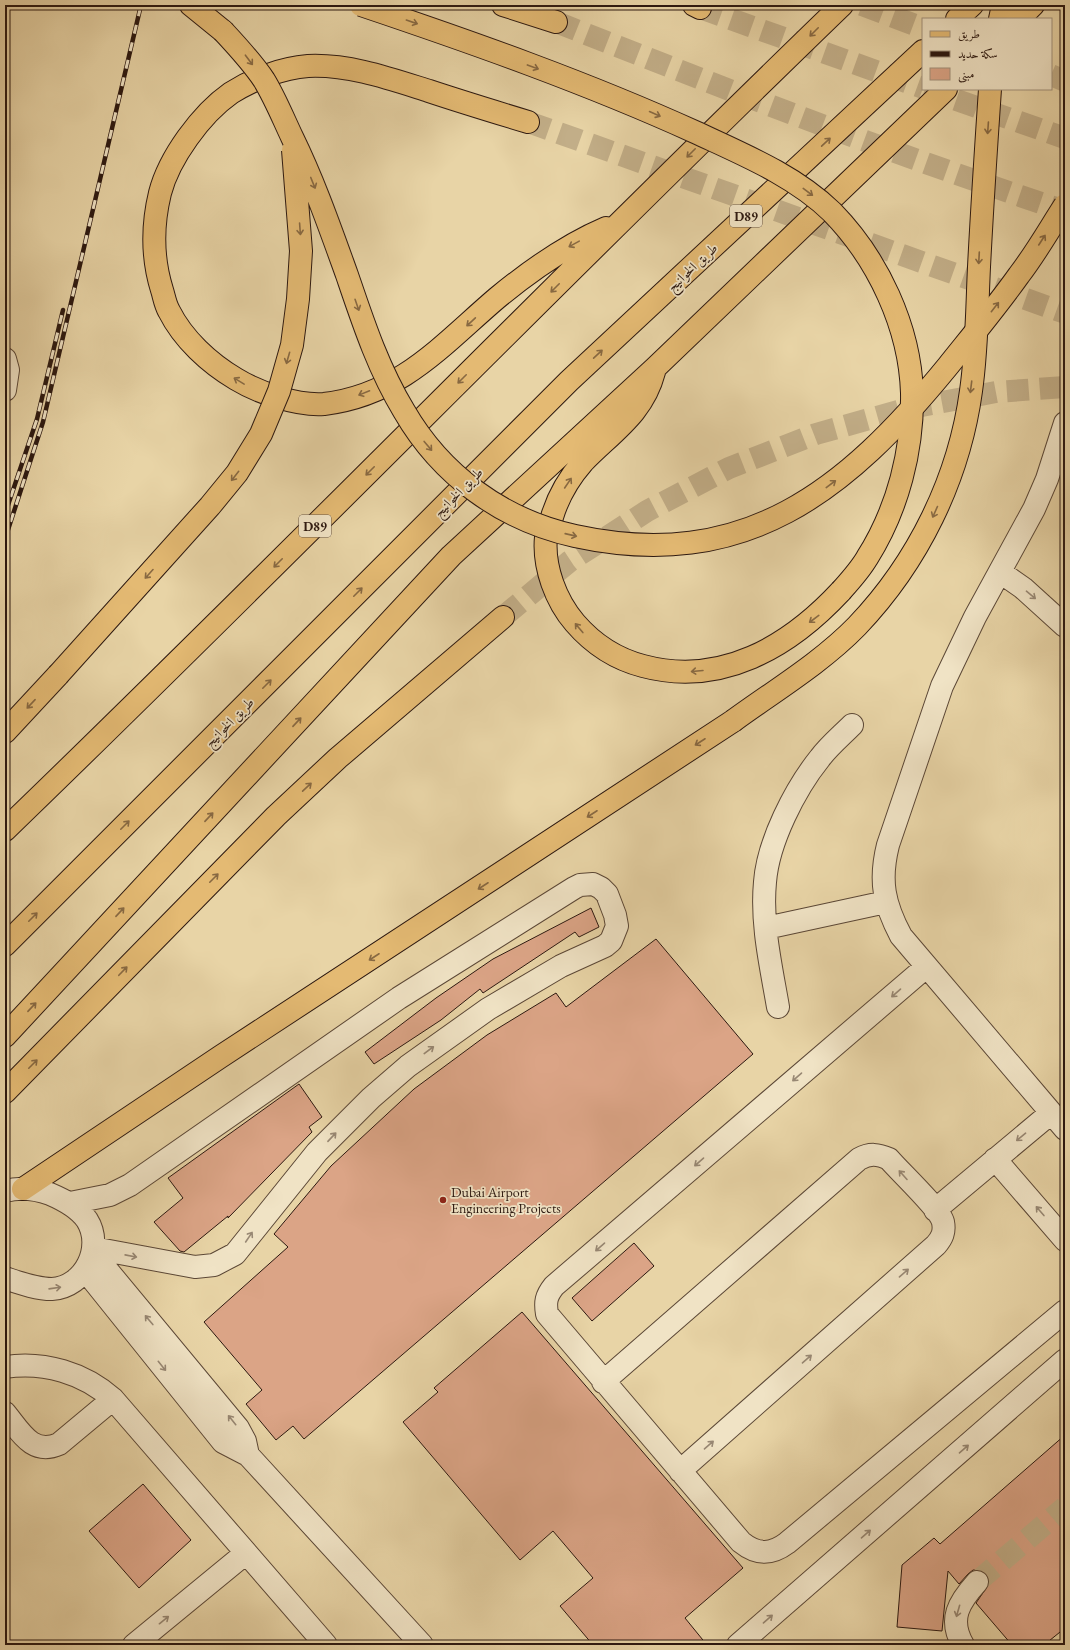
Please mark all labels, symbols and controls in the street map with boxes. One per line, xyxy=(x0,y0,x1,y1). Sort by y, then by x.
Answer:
legend xyxy=(922,18,1052,90)
one-way arrow xyxy=(405,19,418,26)
text: طريق xyxy=(958,26,980,42)
one-way arrow xyxy=(809,27,819,37)
text: سكة حديد xyxy=(958,46,998,62)
one-way arrow xyxy=(244,54,253,65)
one-way arrow xyxy=(527,64,540,71)
text: مبنى xyxy=(958,66,974,83)
one-way arrow xyxy=(648,111,660,118)
one-way arrow xyxy=(984,121,991,134)
one-way arrow xyxy=(821,137,831,147)
one-way arrow xyxy=(686,148,696,158)
one-way arrow xyxy=(310,176,317,188)
one-way arrow xyxy=(802,188,813,196)
road number: D89 xyxy=(730,205,762,227)
one-way arrow xyxy=(296,222,303,235)
one-way arrow xyxy=(1038,235,1046,246)
street label: طريق الخوانيج xyxy=(663,239,724,298)
one-way arrow xyxy=(569,240,581,248)
one-way arrow xyxy=(976,251,983,264)
one-way arrow xyxy=(550,283,560,293)
one-way arrow xyxy=(354,299,362,311)
one-way arrow xyxy=(991,301,999,312)
one-way arrow xyxy=(466,317,476,327)
one-way arrow xyxy=(593,349,603,359)
one-way arrow xyxy=(284,352,291,365)
one-way arrow xyxy=(457,374,467,384)
one-way arrow xyxy=(233,377,245,385)
one-way arrow xyxy=(967,380,975,393)
one-way arrow xyxy=(359,390,371,398)
one-way arrow xyxy=(423,440,432,451)
street label: طريق الخوانيج xyxy=(429,463,490,524)
one-way arrow xyxy=(365,466,375,476)
one-way arrow xyxy=(231,470,239,481)
one-way arrow xyxy=(563,478,572,489)
one-way arrow xyxy=(826,479,837,488)
one-way arrow xyxy=(931,505,938,517)
road number: D89 xyxy=(299,515,331,537)
one-way arrow xyxy=(564,531,577,539)
one-way arrow xyxy=(273,558,283,568)
one-way arrow xyxy=(145,568,154,578)
one-way arrow xyxy=(353,587,363,597)
one-way arrow xyxy=(1026,591,1037,600)
one-way arrow xyxy=(808,615,819,623)
one-way arrow xyxy=(575,623,584,633)
one-way arrow xyxy=(691,667,704,674)
one-way arrow xyxy=(262,680,272,689)
street label: طريق الخوانيج xyxy=(200,693,261,754)
one-way arrow xyxy=(27,699,36,709)
one-way arrow xyxy=(292,717,302,727)
one-way arrow xyxy=(694,739,706,747)
one-way arrow xyxy=(302,782,312,792)
one-way arrow xyxy=(586,810,597,818)
one-way arrow xyxy=(204,812,213,822)
one-way arrow xyxy=(120,821,130,830)
one-way arrow xyxy=(209,873,219,883)
one-way arrow xyxy=(477,882,489,890)
one-way arrow xyxy=(115,907,125,917)
one-way arrow xyxy=(28,912,38,922)
one-way arrow xyxy=(369,953,380,961)
one-way arrow xyxy=(119,966,128,976)
one-way arrow xyxy=(891,988,901,997)
one-way arrow xyxy=(27,1002,36,1012)
one-way arrow xyxy=(423,1046,434,1055)
one-way arrow xyxy=(28,1059,38,1069)
one-way arrow xyxy=(792,1073,803,1082)
one-way arrow xyxy=(327,1131,336,1142)
one-way arrow xyxy=(1015,1133,1026,1142)
one-way arrow xyxy=(693,1157,704,1166)
one-way arrow xyxy=(898,1170,907,1180)
place label: Dubai Airport Engineering Projects xyxy=(451,1183,561,1217)
marker: Dubai Airport Engineering Projects xyxy=(438,1195,448,1205)
one-way arrow xyxy=(1035,1205,1044,1216)
one-way arrow xyxy=(245,1232,253,1243)
one-way arrow xyxy=(595,1242,605,1251)
one-way arrow xyxy=(125,1252,138,1260)
one-way arrow xyxy=(899,1268,909,1278)
one-way arrow xyxy=(48,1284,61,1292)
one-way arrow xyxy=(145,1315,153,1326)
one-way arrow xyxy=(801,1355,811,1364)
one-way arrow xyxy=(158,1361,166,1372)
one-way arrow xyxy=(228,1415,237,1425)
one-way arrow xyxy=(704,1440,714,1450)
one-way arrow xyxy=(958,1444,969,1453)
one-way arrow xyxy=(860,1530,870,1539)
one-way arrow xyxy=(954,1604,961,1617)
one-way arrow xyxy=(762,1615,773,1624)
one-way arrow xyxy=(159,1616,169,1625)

